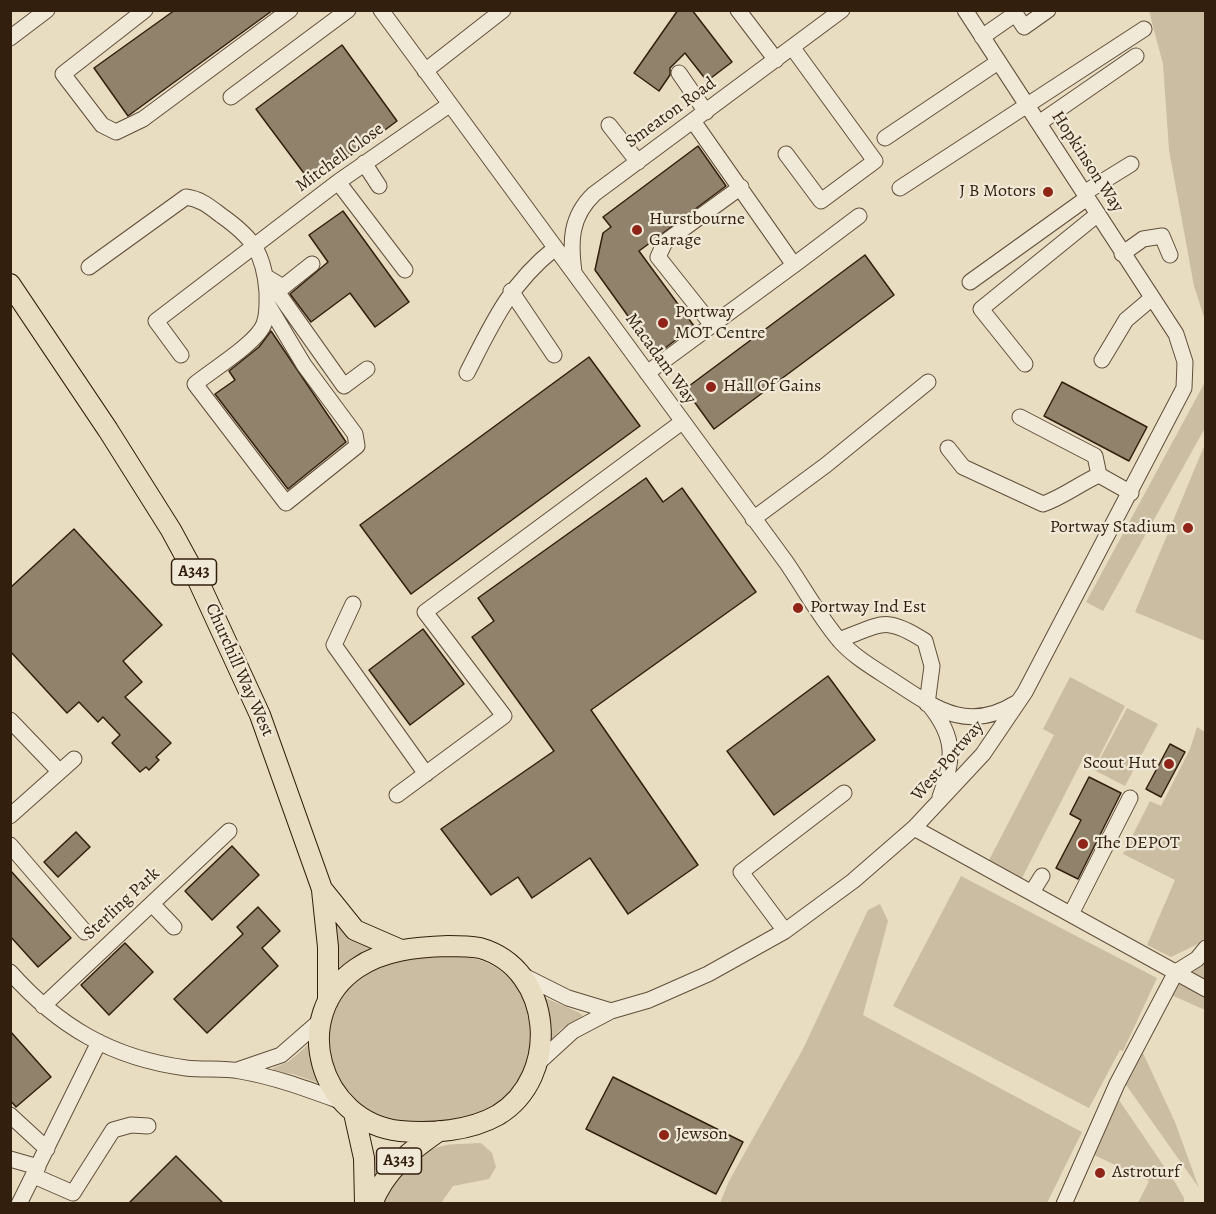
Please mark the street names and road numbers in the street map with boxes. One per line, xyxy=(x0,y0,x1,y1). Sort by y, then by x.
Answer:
street label: Smeaton Road xyxy=(622,73,720,153)
street label: Hopkinson Way xyxy=(1046,107,1128,217)
street label: Mitchell Close xyxy=(292,119,388,197)
street label: Macadam Way xyxy=(620,309,700,409)
road number: A343 xyxy=(172,559,216,585)
street label: Churchill Way West xyxy=(200,600,278,740)
street label: West Portway xyxy=(907,716,989,806)
street label: Sterling Park xyxy=(79,863,165,945)
road number: A343 xyxy=(376,1148,422,1174)

